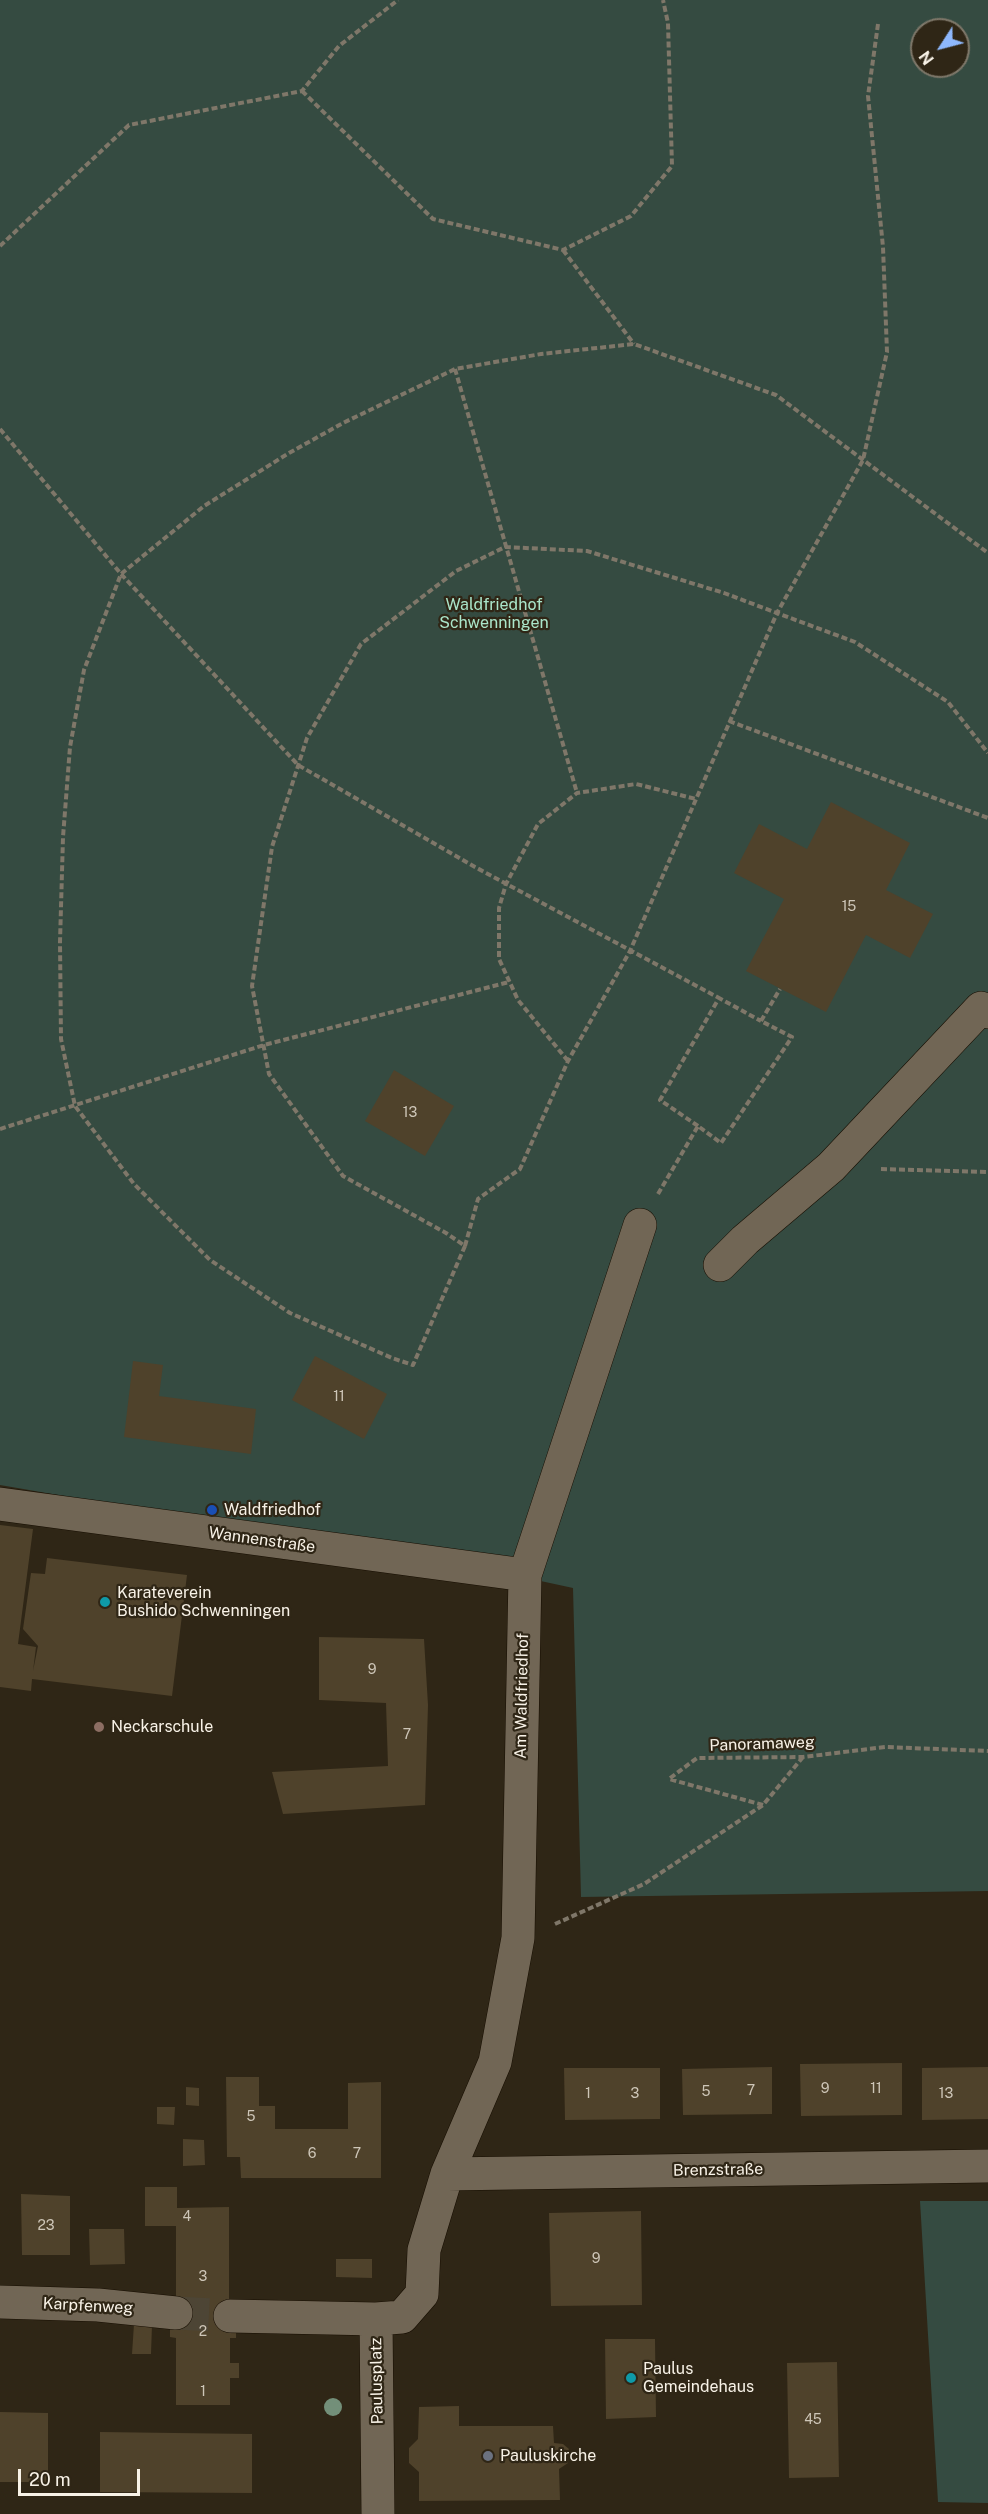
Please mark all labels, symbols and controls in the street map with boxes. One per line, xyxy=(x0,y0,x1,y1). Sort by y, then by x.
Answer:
north arrow xyxy=(910,18,970,78)
text: N xyxy=(915,47,938,68)
park label: Waldfriedhof Schwenningen xyxy=(439,595,549,633)
house number: 15 xyxy=(842,899,856,915)
house number: 13 xyxy=(403,1105,417,1121)
house number: 11 xyxy=(333,1389,345,1405)
place label: Waldfriedhof xyxy=(224,1500,321,1520)
marker: Waldfriedhof xyxy=(205,1503,219,1517)
street label: Wannenstraße xyxy=(207,1523,317,1557)
place label: Karateverein Bushido Schwenningen xyxy=(117,1583,290,1621)
marker: Karateverein Bushido Schwenningen xyxy=(98,1595,112,1609)
street label: Am Waldfriedhof xyxy=(511,1633,533,1759)
house number: 9 xyxy=(368,1662,376,1678)
place label: Neckarschule xyxy=(111,1717,213,1737)
marker: Neckarschule xyxy=(92,1720,106,1734)
house number: 7 xyxy=(403,1727,411,1743)
street label: Panoramaweg xyxy=(709,1733,815,1755)
house number: 9 xyxy=(821,2081,829,2097)
house number: 11 xyxy=(870,2081,882,2097)
house number: 7 xyxy=(747,2083,755,2099)
house number: 5 xyxy=(702,2084,710,2100)
house number: 1 xyxy=(585,2086,591,2102)
house number: 3 xyxy=(631,2086,639,2102)
house number: 13 xyxy=(939,2086,953,2102)
house number: 5 xyxy=(247,2109,255,2125)
house number: 6 xyxy=(308,2146,316,2162)
house number: 7 xyxy=(353,2146,361,2162)
street label: Brenzstraße xyxy=(673,2160,763,2180)
house number: 4 xyxy=(183,2209,191,2225)
house number: 23 xyxy=(37,2218,55,2234)
house number: 9 xyxy=(592,2251,600,2267)
house number: 3 xyxy=(199,2269,207,2285)
street label: Karpfenweg xyxy=(42,2294,134,2318)
house number: 2 xyxy=(199,2324,207,2340)
street label: Paulusplatz xyxy=(367,2337,387,2425)
place label: Paulus Gemeindehaus xyxy=(643,2359,754,2397)
marker: Paulus Gemeindehaus xyxy=(624,2371,638,2385)
house number: 1 xyxy=(200,2384,206,2400)
house number: 45 xyxy=(804,2412,822,2428)
place label: Pauluskirche xyxy=(500,2446,596,2466)
marker: Pauluskirche xyxy=(481,2449,495,2463)
scale bar xyxy=(21,2457,142,2495)
text: 20 m xyxy=(29,2469,71,2490)

